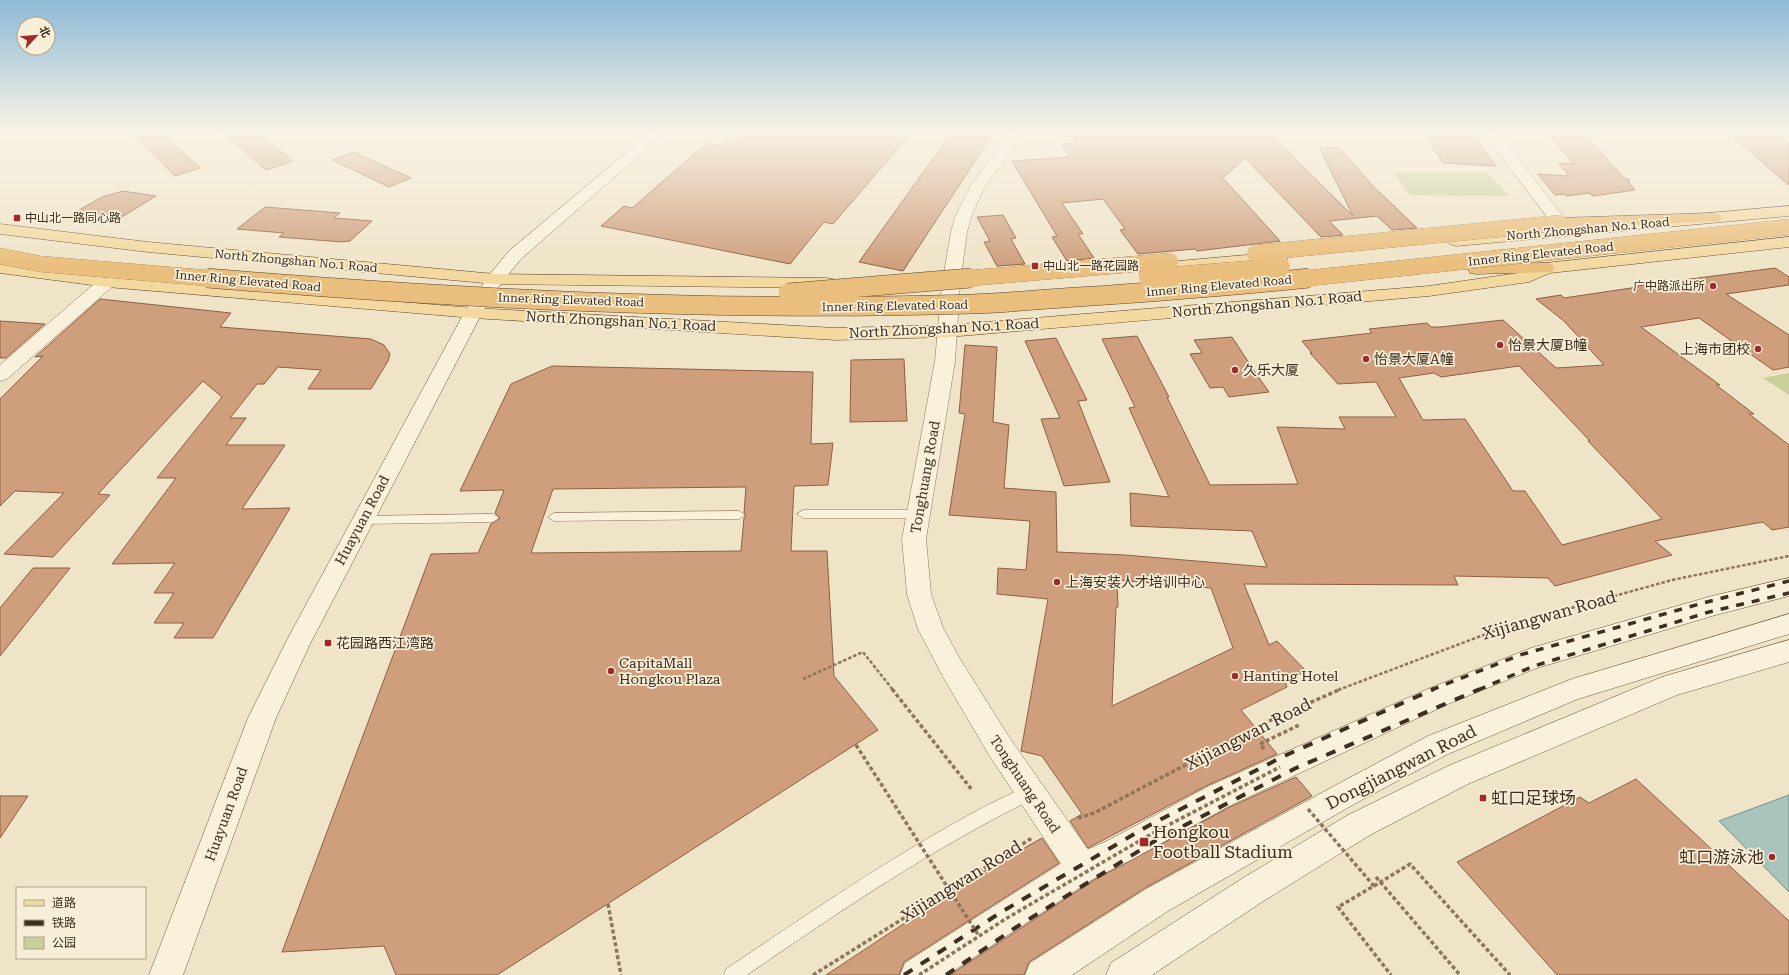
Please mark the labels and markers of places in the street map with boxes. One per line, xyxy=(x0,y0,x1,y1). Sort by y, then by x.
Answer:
place label: 中山北一路同心路 xyxy=(25,211,121,225)
marker: 中山北一路同心路 xyxy=(12,213,22,223)
place label: 中山北一路花园路 xyxy=(1043,259,1139,273)
marker: 中山北一路花园路 xyxy=(1030,261,1040,271)
place label: 广中路派出所 xyxy=(1633,279,1705,293)
marker: 广中路派出所 xyxy=(1708,281,1718,291)
place label: 怡景大厦B幢 xyxy=(1508,337,1587,353)
marker: 怡景大厦B幢 xyxy=(1495,340,1505,350)
place label: 上海市团校 xyxy=(1680,341,1750,357)
marker: 上海市团校 xyxy=(1753,344,1763,354)
place label: 怡景大厦A幢 xyxy=(1374,351,1454,367)
marker: 怡景大厦A幢 xyxy=(1361,354,1371,364)
place label: 久乐大厦 xyxy=(1243,362,1299,378)
marker: 久乐大厦 xyxy=(1230,365,1240,375)
place label: 上海安装人才培训中心 xyxy=(1065,574,1205,590)
marker: 上海安装人才培训中心 xyxy=(1052,577,1062,587)
place label: 花园路西江湾路 xyxy=(336,635,434,651)
marker: 花园路西江湾路 xyxy=(323,638,333,648)
place label: CapitaMall Hongkou Plaza xyxy=(619,655,721,687)
marker: CapitaMall Hongkou Plaza xyxy=(606,666,616,676)
place label: Hanting Hotel xyxy=(1243,668,1339,684)
marker: Hanting Hotel xyxy=(1230,671,1240,681)
place label: 虹口足球场 xyxy=(1491,788,1576,808)
marker: 虹口足球场 xyxy=(1478,793,1488,803)
place label: Hongkou Football Stadium xyxy=(1153,822,1293,862)
marker: Hongkou Football Stadium xyxy=(1138,836,1150,848)
place label: 虹口游泳池 xyxy=(1679,847,1764,867)
marker: 虹口游泳池 xyxy=(1767,852,1777,862)

